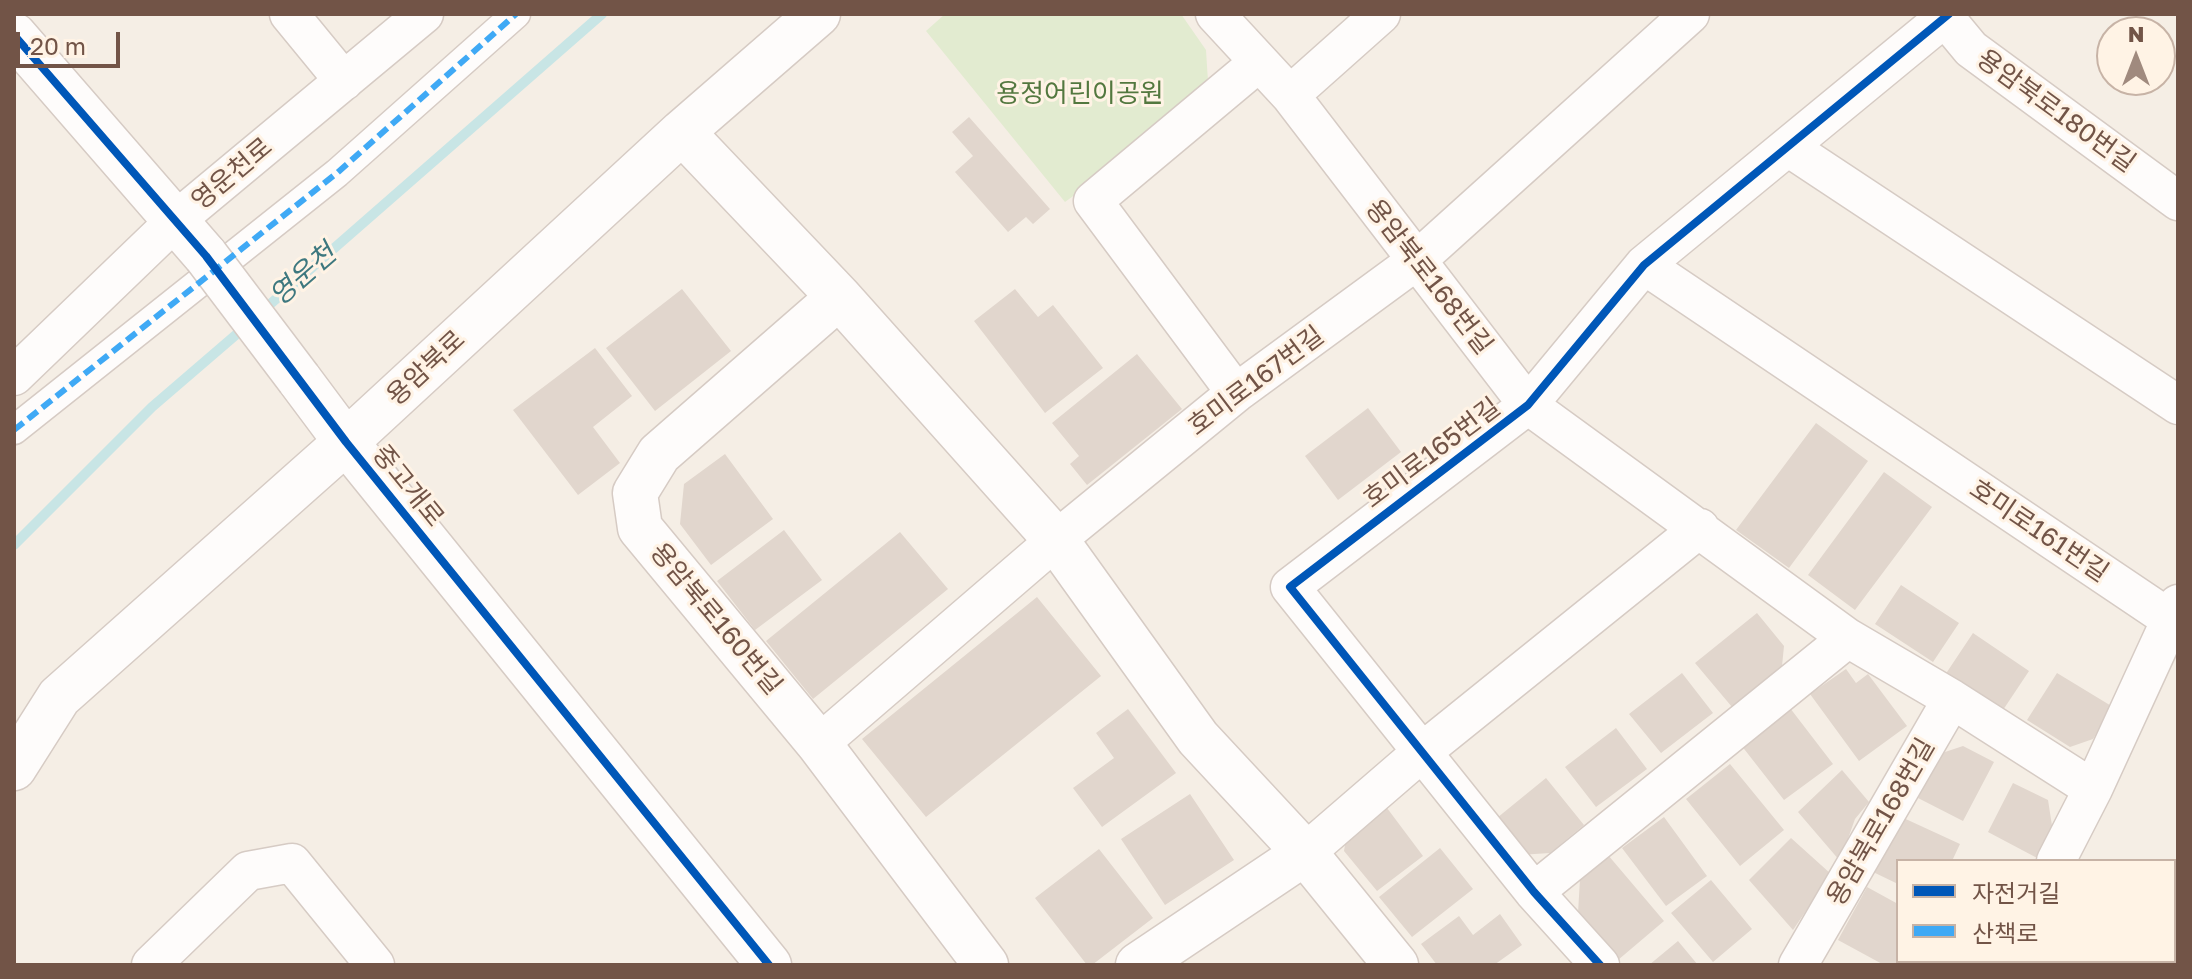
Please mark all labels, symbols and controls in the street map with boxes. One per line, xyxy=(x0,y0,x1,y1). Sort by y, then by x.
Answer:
scale bar xyxy=(20,16,124,66)
north arrow xyxy=(2096,16,2176,96)
text: N xyxy=(2128,20,2144,47)
text: 20 m xyxy=(30,31,86,60)
street label: 용암북로180번길 xyxy=(1971,43,2141,179)
park label: 용정어린이공원 xyxy=(996,78,1164,110)
street label: 영운천로 xyxy=(185,131,279,217)
street label: 용암북로168번길 xyxy=(1359,193,1499,361)
water label: 영운천 xyxy=(263,237,343,313)
street label: 호미로167번길 xyxy=(1182,320,1330,442)
street label: 용암북로 xyxy=(380,324,472,412)
street label: 호미로165번길 xyxy=(1358,391,1506,515)
street label: 중고개로 xyxy=(366,439,450,533)
street label: 호미로161번길 xyxy=(1964,473,2114,589)
street label: 용암북로160번길 xyxy=(644,537,788,701)
street label: 용암북로168번길 xyxy=(1821,733,1941,911)
legend xyxy=(1896,859,2176,963)
text: 자전거길 xyxy=(1972,878,2060,907)
text: 산책로 xyxy=(1972,918,2038,947)

